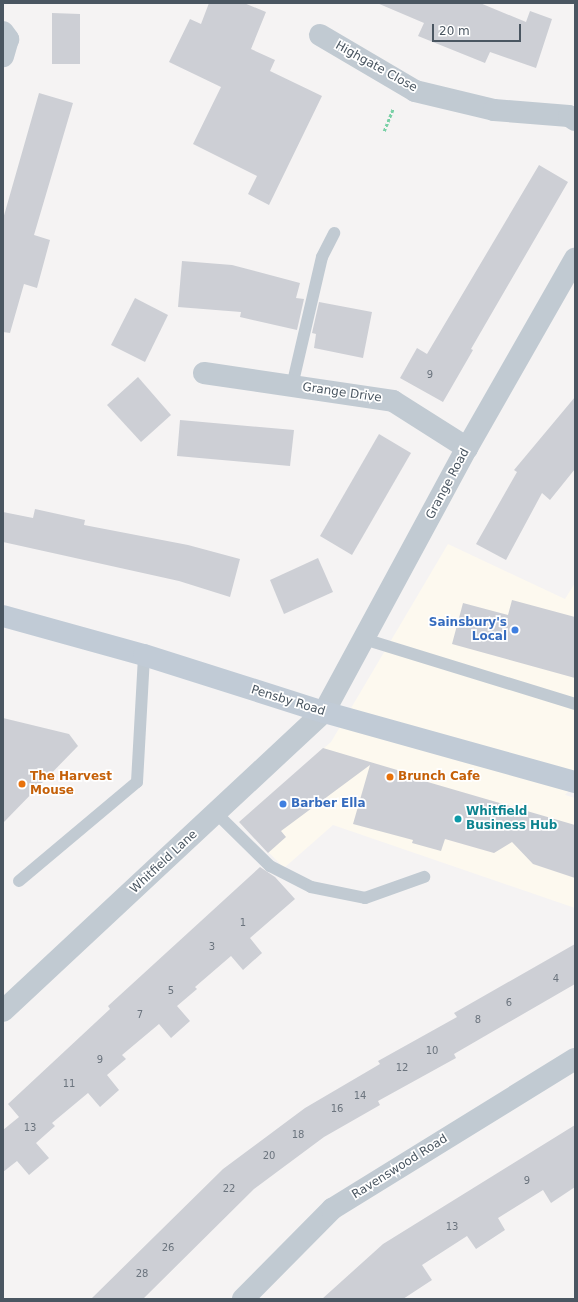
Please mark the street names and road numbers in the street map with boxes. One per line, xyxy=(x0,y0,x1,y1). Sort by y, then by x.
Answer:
street label: Highgate Close xyxy=(333,39,419,95)
street label: Grange Drive xyxy=(301,380,383,406)
street label: Grange Road xyxy=(423,446,473,522)
street label: Pensby Road xyxy=(249,683,327,719)
street label: Whitfield Lane xyxy=(128,827,200,897)
street label: Ravenswood Road xyxy=(350,1132,450,1202)

